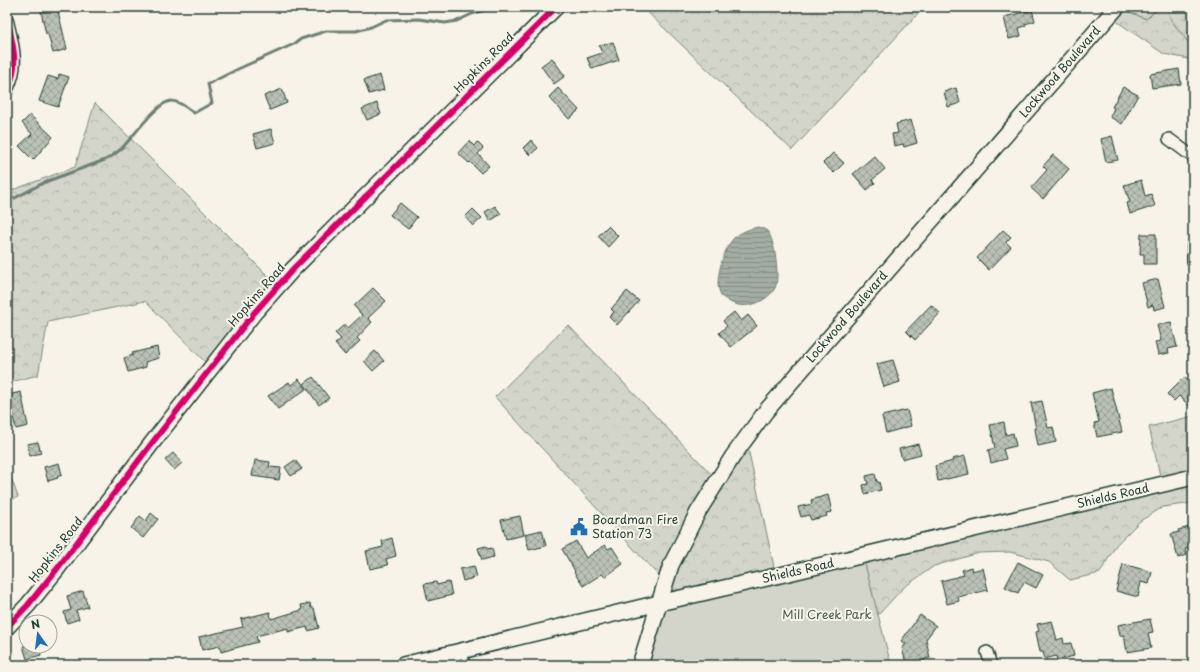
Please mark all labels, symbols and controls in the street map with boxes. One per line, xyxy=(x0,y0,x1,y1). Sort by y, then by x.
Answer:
street label: Lockwood Boulevard xyxy=(1014,21,1105,121)
street label: Hopkins Road xyxy=(449,28,518,97)
street label: Hopkins Road xyxy=(224,259,289,330)
street label: Lockwood Boulevard xyxy=(801,266,892,366)
street label: Shields Road xyxy=(1075,478,1151,512)
place label: Boardman Fire Station 73 xyxy=(592,510,678,542)
street label: Hopkins Road xyxy=(24,513,87,586)
public building icon: Boardman Fire Station 73 xyxy=(569,517,589,537)
street label: Shields Road xyxy=(760,553,836,587)
park label: Mill Creek Park xyxy=(782,605,872,623)
north arrow xyxy=(18,614,58,654)
text: N xyxy=(29,614,42,633)

